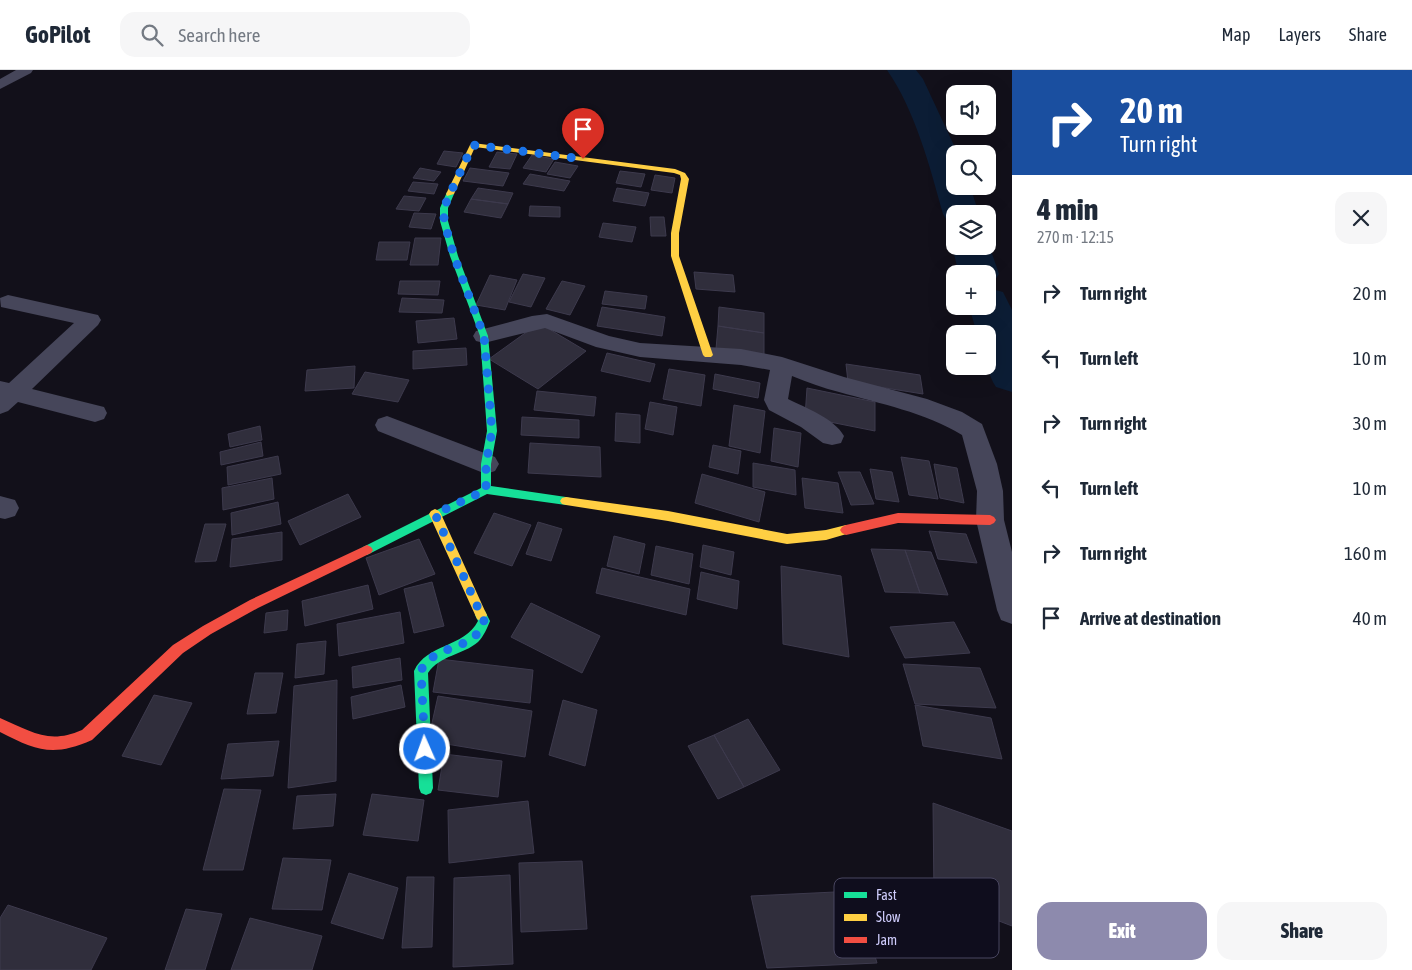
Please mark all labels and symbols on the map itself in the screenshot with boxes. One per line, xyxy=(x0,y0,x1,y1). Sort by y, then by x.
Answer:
pin xyxy=(562,108,604,159)
position arrow xyxy=(398,722,450,774)
legend xyxy=(834,878,999,958)
text: Fast xyxy=(876,887,897,903)
text: Slow xyxy=(876,909,901,925)
text: Jam xyxy=(876,932,897,948)

